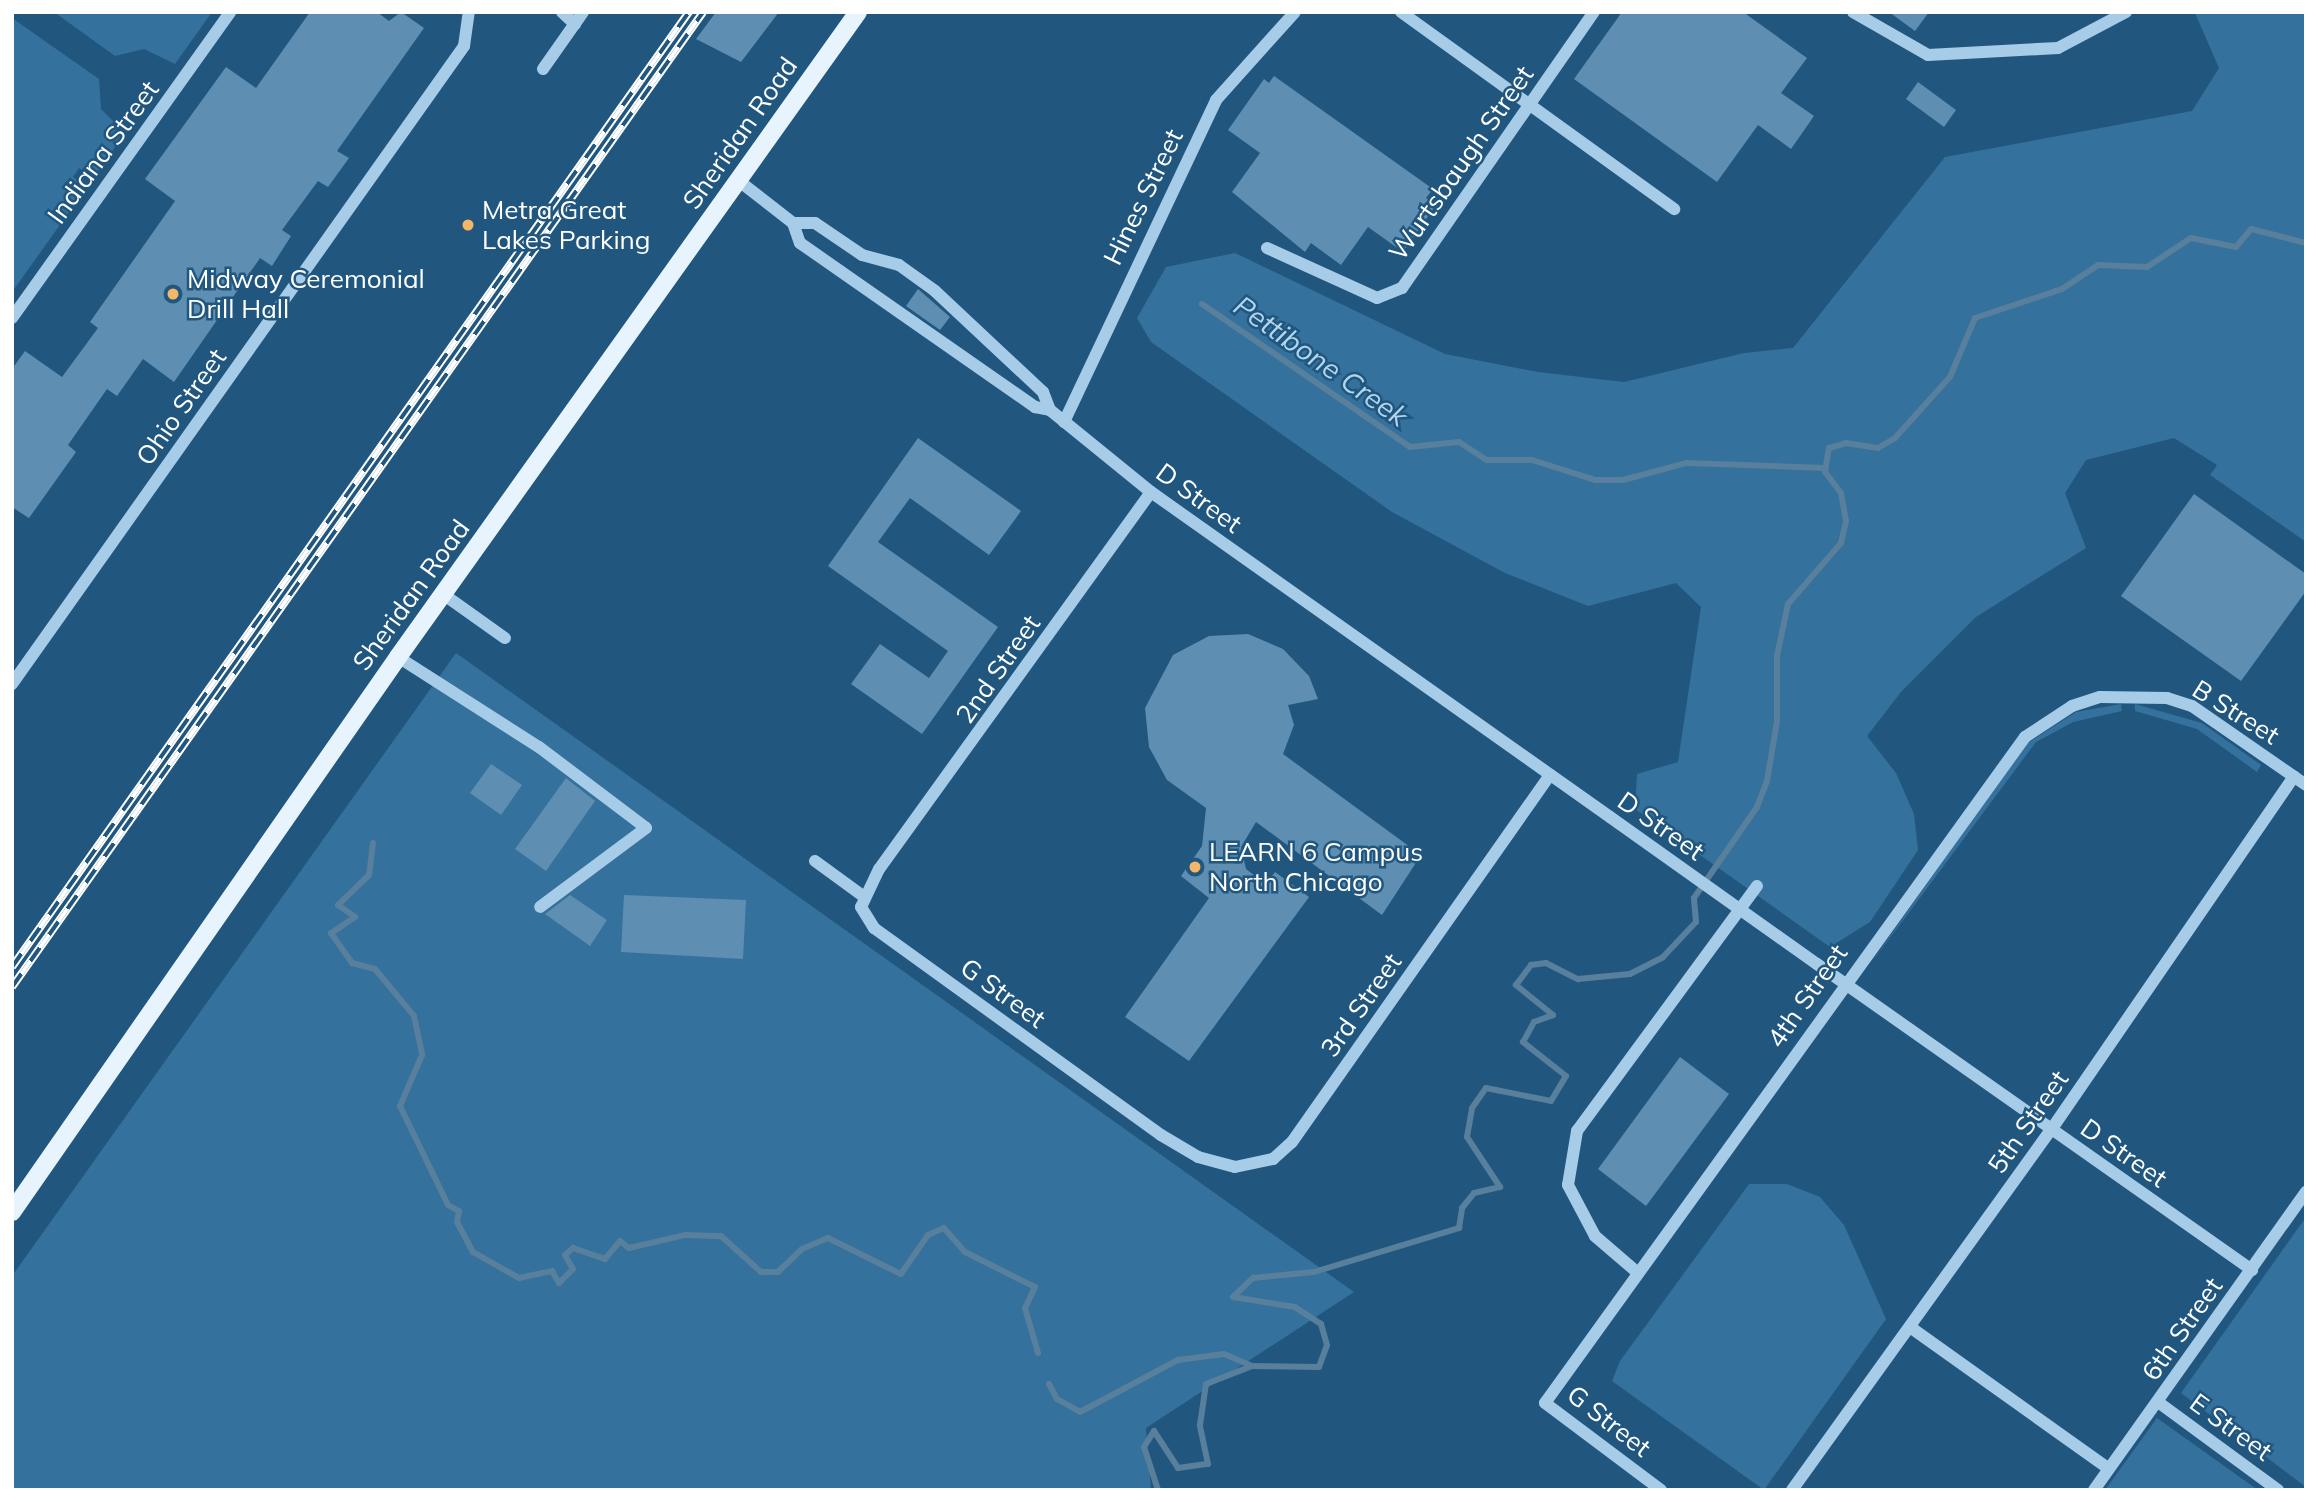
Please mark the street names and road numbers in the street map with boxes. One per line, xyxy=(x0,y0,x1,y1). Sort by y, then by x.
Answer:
street label: Sheridan Road xyxy=(676,51,804,215)
street label: Wurtsbaugh Street xyxy=(1382,60,1540,266)
street label: Indiana Street xyxy=(41,75,165,229)
street label: Hines Street xyxy=(1097,124,1189,270)
street label: Ohio Street xyxy=(129,343,233,471)
street label: D Street xyxy=(1150,457,1248,539)
street label: Sheridan Road xyxy=(346,514,476,676)
street label: 2nd Street xyxy=(949,609,1047,729)
street label: B Street xyxy=(2187,673,2285,751)
street label: D Street xyxy=(1612,785,1710,867)
street label: 4th Street xyxy=(1760,938,1854,1054)
street label: 3rd Street xyxy=(1314,947,1408,1063)
street label: G Street xyxy=(954,952,1052,1034)
street label: 5th Street xyxy=(1981,1064,2075,1180)
street label: D Street xyxy=(2075,1112,2173,1194)
street label: 6th Street xyxy=(2135,1271,2229,1387)
street label: G Street xyxy=(1561,1379,1657,1463)
street label: E Street xyxy=(2184,1387,2278,1467)

